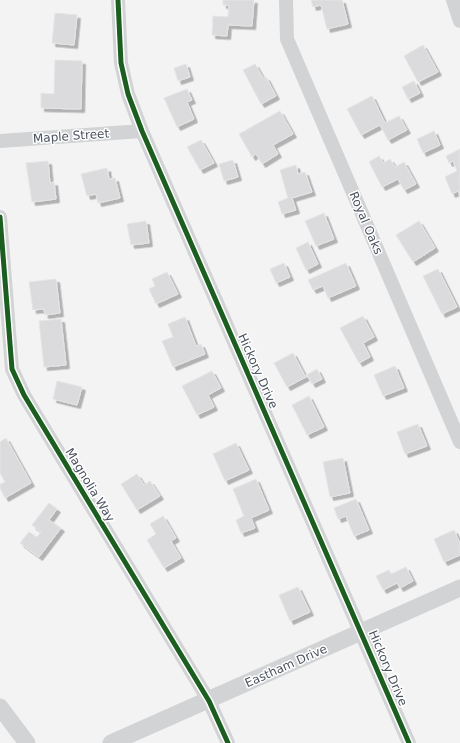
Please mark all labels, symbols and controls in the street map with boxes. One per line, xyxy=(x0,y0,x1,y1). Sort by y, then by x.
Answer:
street label: Maple Street xyxy=(32,126,110,146)
street label: Royal Oaks xyxy=(347,190,385,256)
street label: Hickory Drive xyxy=(235,331,281,411)
street label: Magnolia Way xyxy=(62,446,118,524)
street label: Hickory Drive xyxy=(366,628,410,708)
street label: Eastham Drive xyxy=(243,642,329,690)

